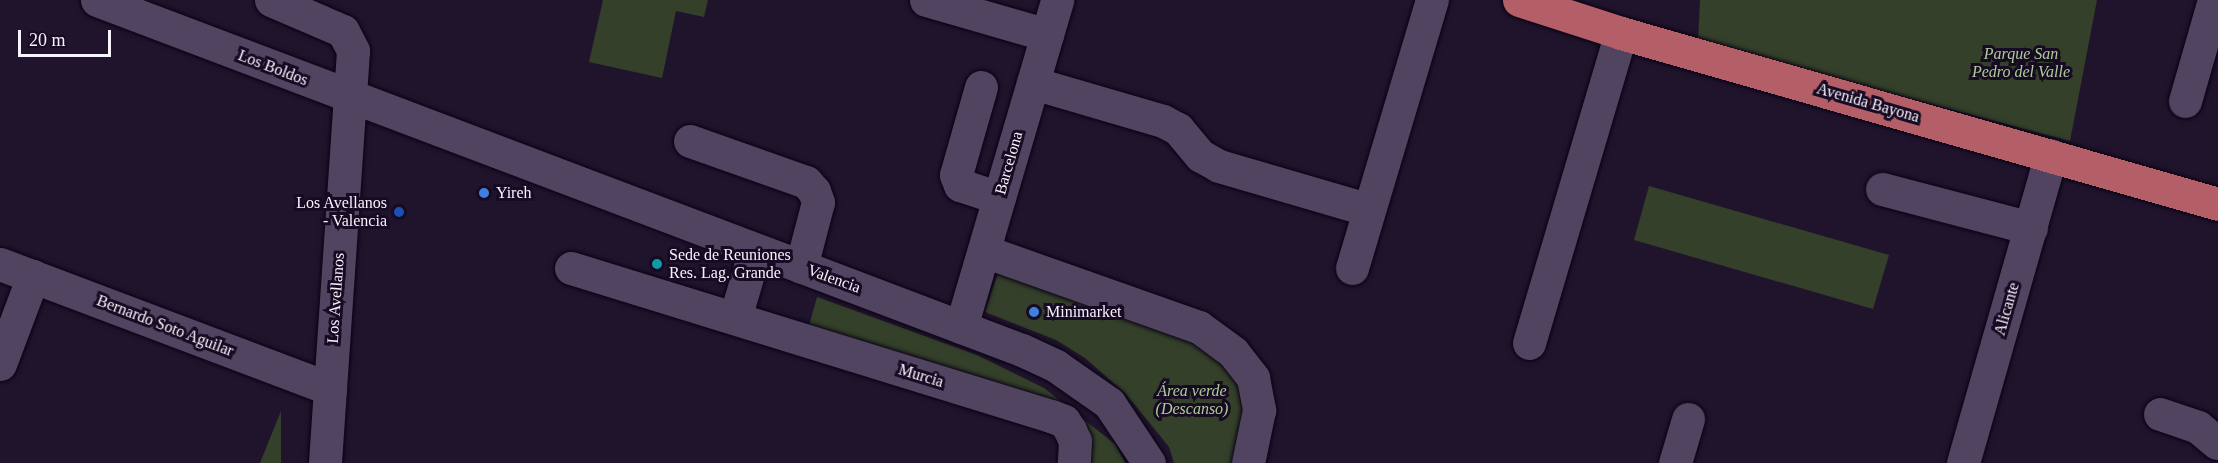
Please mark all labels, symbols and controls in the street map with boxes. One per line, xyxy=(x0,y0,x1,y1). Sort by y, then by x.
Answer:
scale bar xyxy=(21,18,114,56)
text: 20 m xyxy=(29,30,66,50)
park label: Parque San Pedro del Valle xyxy=(1972,44,2070,82)
street label: Los Boldos xyxy=(235,46,311,90)
street label: Avenida Bayona xyxy=(1814,79,1922,127)
street label: Barcelona xyxy=(991,129,1027,197)
place label: Yireh xyxy=(496,183,532,203)
marker: Yireh xyxy=(477,186,491,200)
place label: Los Avellanos - Valencia xyxy=(295,193,387,231)
marker: Los Avellanos - Valencia xyxy=(392,205,406,219)
place label: Sede de Reuniones Res. Lag. Grande xyxy=(669,245,791,283)
street label: Los Avellanos xyxy=(323,252,349,344)
marker: Sede de Reuniones Res. Lag. Grande xyxy=(650,257,664,271)
street label: Valencia xyxy=(805,261,863,297)
street label: Alicante xyxy=(1990,280,2024,338)
street label: Bernardo Soto Aguilar xyxy=(94,291,236,361)
place label: Minimarket xyxy=(1046,302,1122,322)
marker: Minimarket xyxy=(1027,305,1041,319)
street label: Murcia xyxy=(896,360,946,392)
park label: Área verde (Descanso) xyxy=(1156,381,1228,419)

